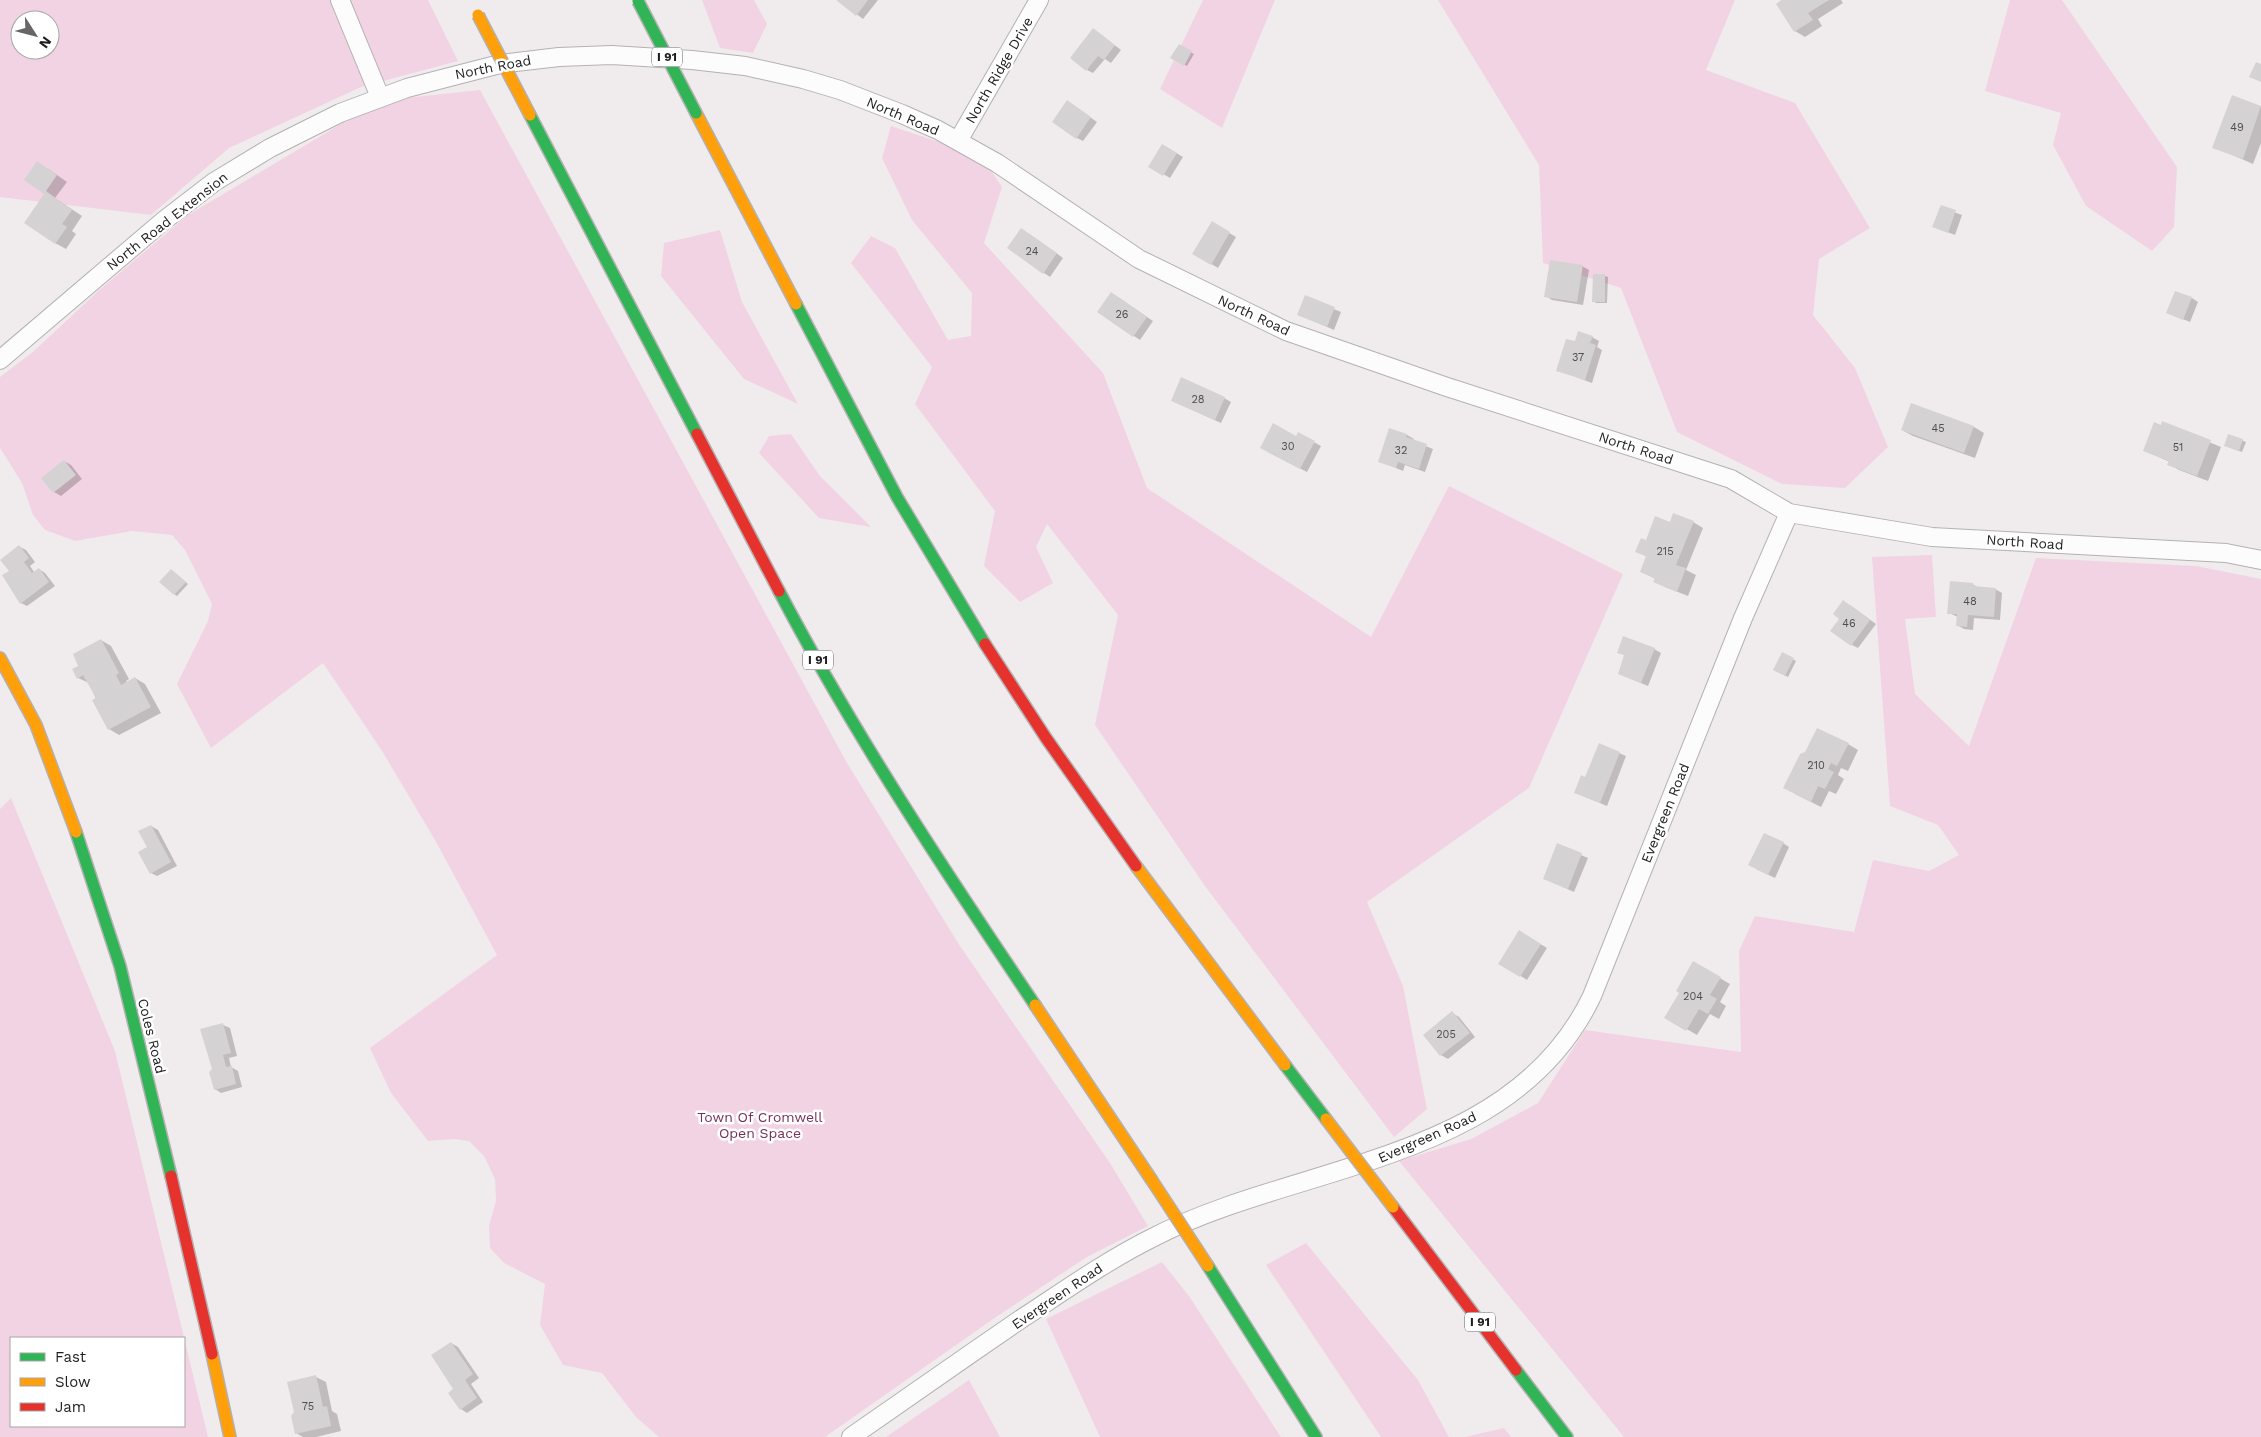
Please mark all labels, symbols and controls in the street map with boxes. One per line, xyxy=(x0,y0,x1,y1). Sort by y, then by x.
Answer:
north arrow xyxy=(10,10,60,60)
street label: North Ridge Drive xyxy=(962,14,1036,126)
text: N xyxy=(36,34,55,52)
road number: I 91 xyxy=(652,48,682,66)
street label: North Road xyxy=(454,52,532,82)
street label: North Road xyxy=(864,94,942,138)
house number: 49 xyxy=(2230,121,2244,134)
street label: North Road Extension xyxy=(103,169,231,273)
house number: 24 xyxy=(1026,245,1039,258)
street label: North Road xyxy=(1216,291,1292,339)
house number: 26 xyxy=(1115,308,1129,321)
house number: 37 xyxy=(1572,351,1584,364)
house number: 28 xyxy=(1191,393,1205,406)
house number: 45 xyxy=(1931,422,1945,435)
street label: North Road xyxy=(1597,428,1675,468)
house number: 30 xyxy=(1281,440,1295,453)
house number: 51 xyxy=(2173,441,2183,454)
house number: 32 xyxy=(1395,444,1407,457)
street label: North Road xyxy=(1986,531,2064,553)
house number: 215 xyxy=(1656,545,1674,558)
house number: 48 xyxy=(1963,595,1977,608)
house number: 46 xyxy=(1842,617,1856,630)
road number: I 91 xyxy=(803,650,833,670)
house number: 210 xyxy=(1807,759,1825,772)
street label: Evergreen Road xyxy=(1638,761,1692,865)
house number: 204 xyxy=(1683,990,1703,1003)
street label: Coles Road xyxy=(135,997,169,1075)
house number: 205 xyxy=(1436,1028,1456,1041)
street label: Evergreen Road xyxy=(1375,1108,1479,1166)
park label: Town Of Cromwell Open Space xyxy=(697,1109,823,1141)
street label: Evergreen Road xyxy=(1009,1260,1105,1332)
road number: I 91 xyxy=(1465,1312,1495,1331)
legend xyxy=(10,1337,185,1427)
text: Fast xyxy=(55,1348,87,1366)
text: Slow xyxy=(55,1373,91,1391)
text: Jam xyxy=(55,1398,86,1416)
house number: 75 xyxy=(302,1400,314,1413)

